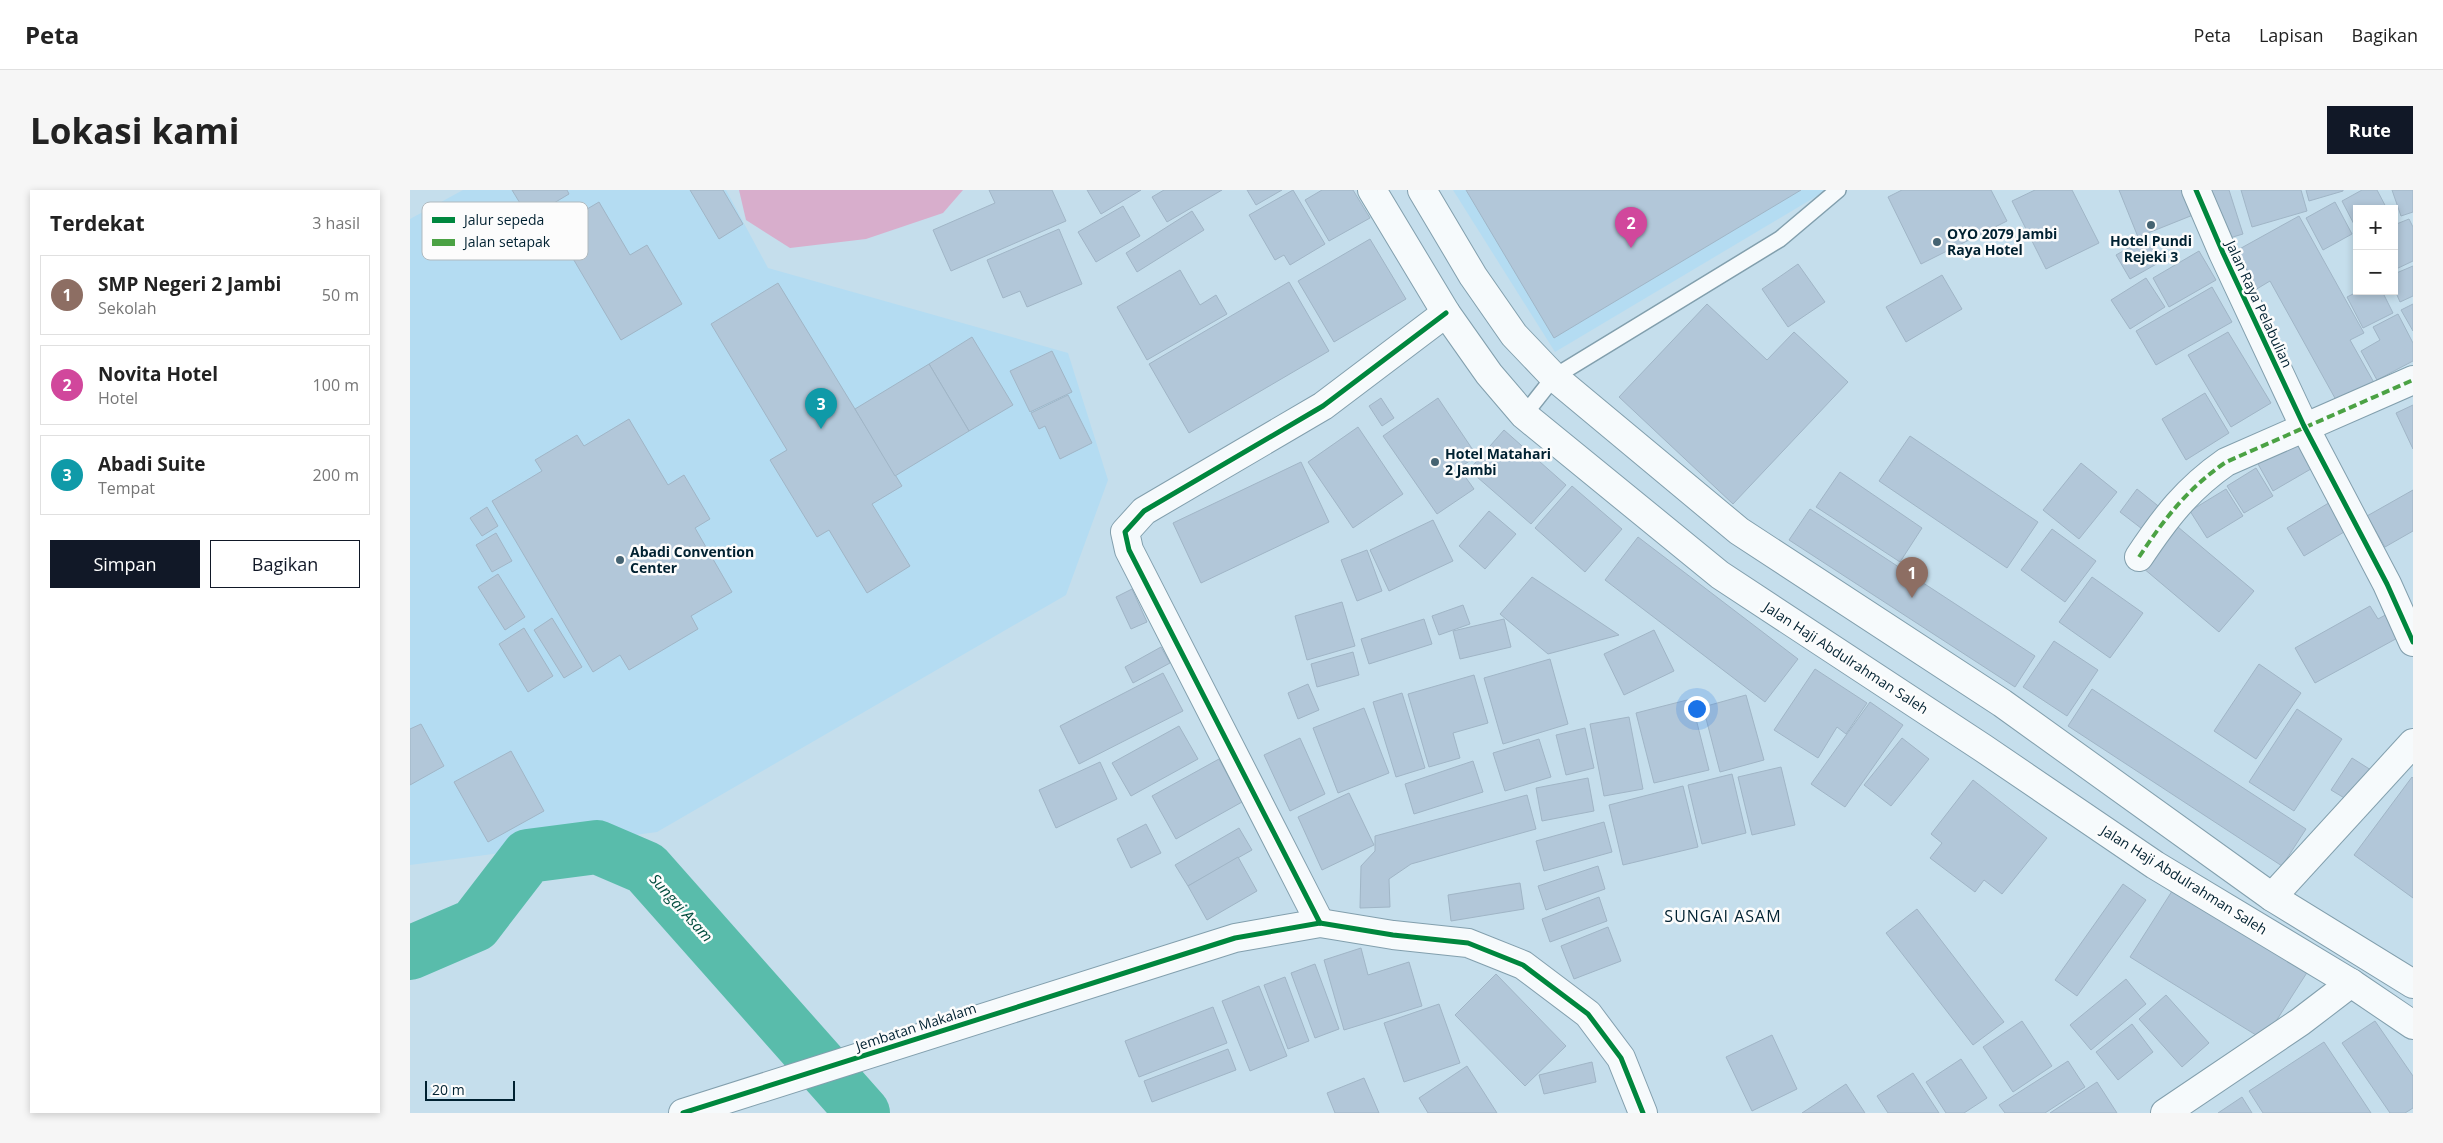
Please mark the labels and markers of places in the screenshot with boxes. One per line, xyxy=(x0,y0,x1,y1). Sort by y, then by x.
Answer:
pin: 2 xyxy=(1615,207,1647,248)
marker: Hotel Pundi Rejeki 3 xyxy=(2145,219,2157,231)
place label: OYO 2079 Jambi Raya Hotel xyxy=(1947,224,2057,259)
place label: Hotel Pundi Rejeki 3 xyxy=(2110,231,2192,266)
marker: OYO 2079 Jambi Raya Hotel xyxy=(1931,236,1943,248)
pin: 3 xyxy=(805,388,837,429)
place label: Hotel Matahari 2 Jambi xyxy=(1445,444,1551,479)
marker: Hotel Matahari 2 Jambi xyxy=(1429,456,1441,468)
place label: Abadi Convention Center xyxy=(630,542,754,577)
marker: Abadi Convention Center xyxy=(614,554,626,566)
pin: 1 xyxy=(1896,557,1928,598)

